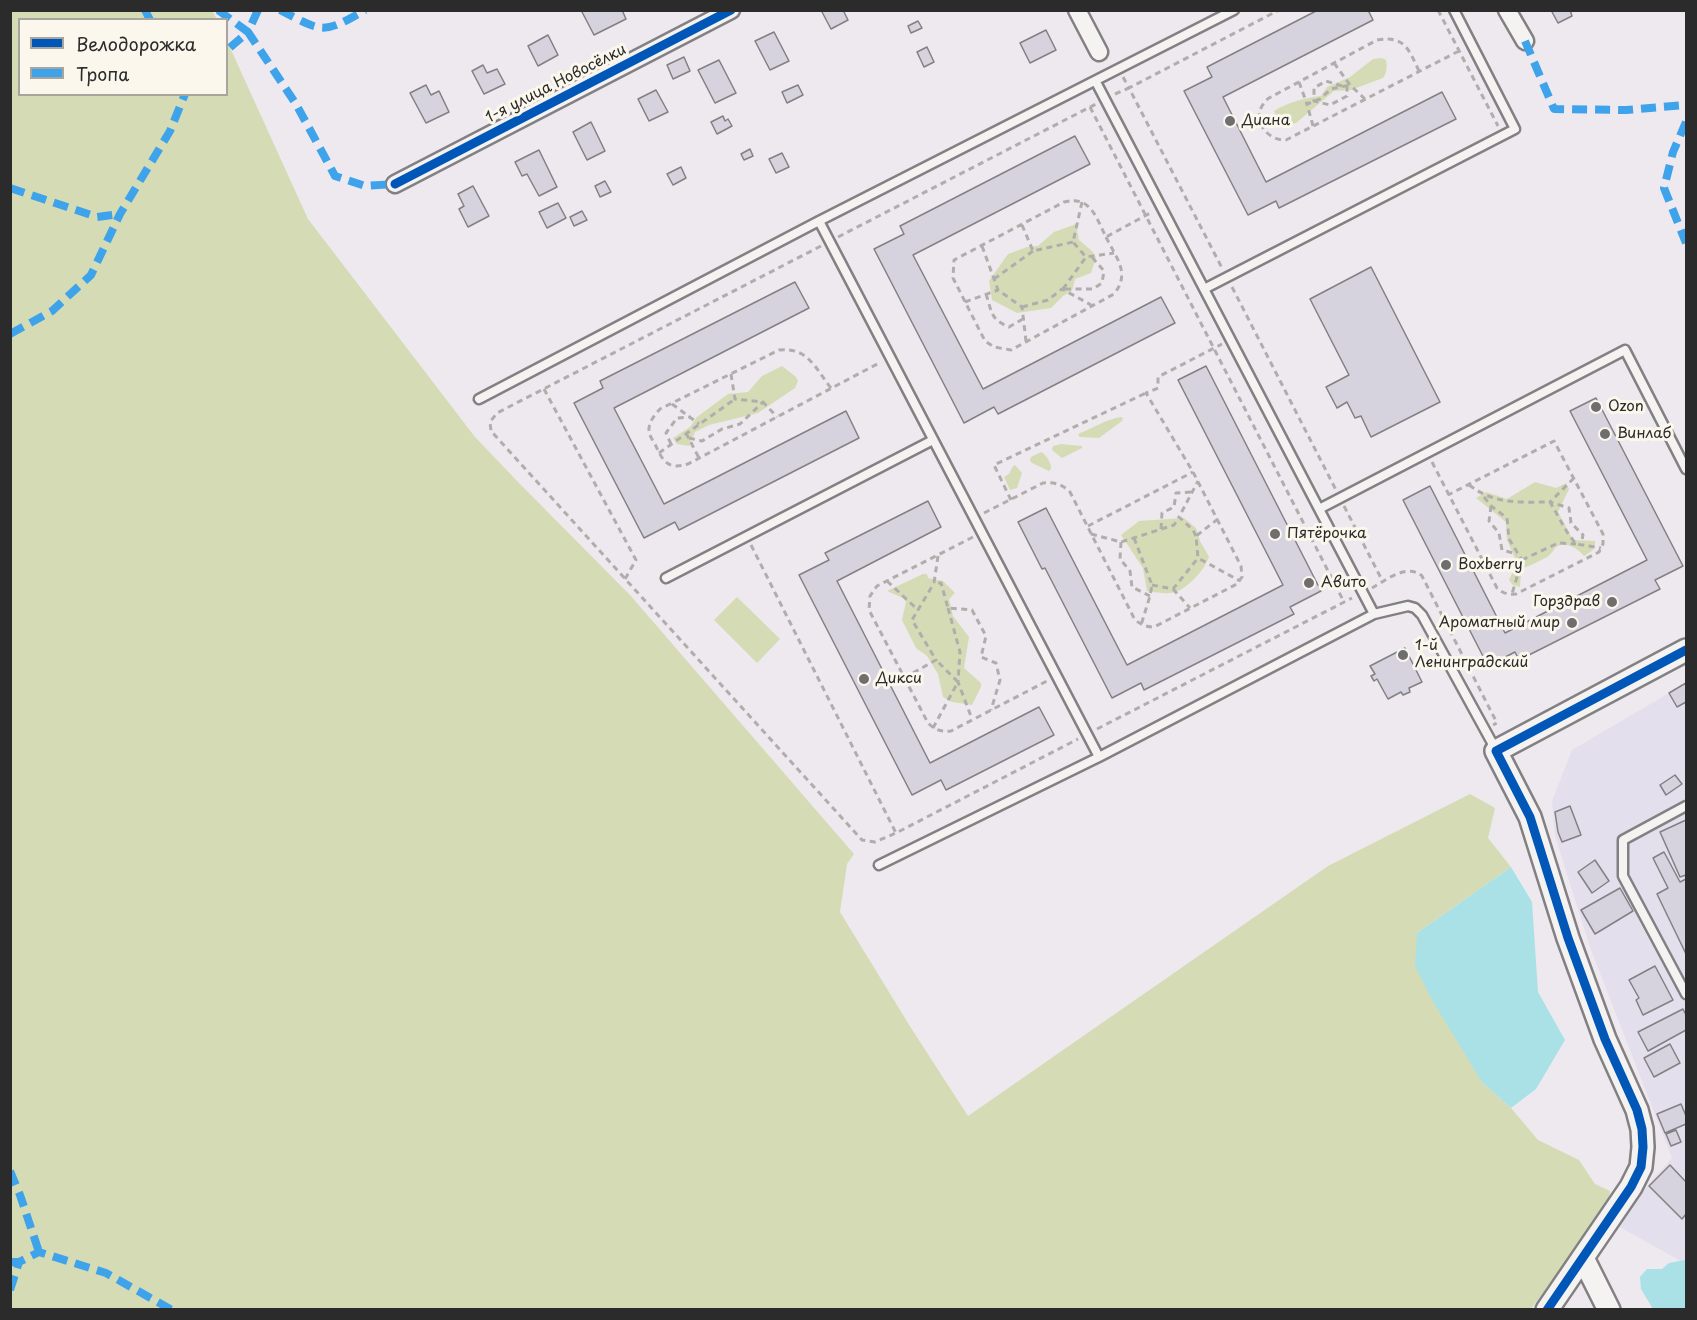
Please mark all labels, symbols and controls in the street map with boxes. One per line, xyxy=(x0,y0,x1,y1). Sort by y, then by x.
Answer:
legend xyxy=(18,18,228,96)
text: Велодорожка xyxy=(76,30,196,57)
street label: 1-я улица Новосёлки xyxy=(483,41,629,127)
text: Тропа xyxy=(76,60,129,87)
place label: Диана xyxy=(1242,112,1290,130)
marker: Диана xyxy=(1223,114,1237,128)
place label: Ozon xyxy=(1608,398,1644,416)
marker: Ozon xyxy=(1589,400,1603,414)
place label: Винлаб xyxy=(1617,425,1671,443)
marker: Винлаб xyxy=(1598,427,1612,441)
place label: Пятёрочка xyxy=(1287,525,1366,543)
marker: Пятёрочка xyxy=(1268,527,1282,541)
place label: Boxberry xyxy=(1458,556,1523,574)
marker: Boxberry xyxy=(1439,558,1453,572)
place label: Авито xyxy=(1321,574,1366,592)
marker: Авито xyxy=(1302,576,1316,590)
place label: Горздрав xyxy=(1533,593,1600,611)
marker: Горздрав xyxy=(1605,595,1619,609)
place label: Ароматный мир xyxy=(1439,614,1560,632)
marker: Ароматный мир xyxy=(1565,616,1579,630)
place label: 1-й Ленинградский xyxy=(1415,637,1528,672)
marker: 1-й Ленинградский xyxy=(1396,648,1410,662)
place label: Дикси xyxy=(876,670,922,688)
marker: Дикси xyxy=(857,672,871,686)

